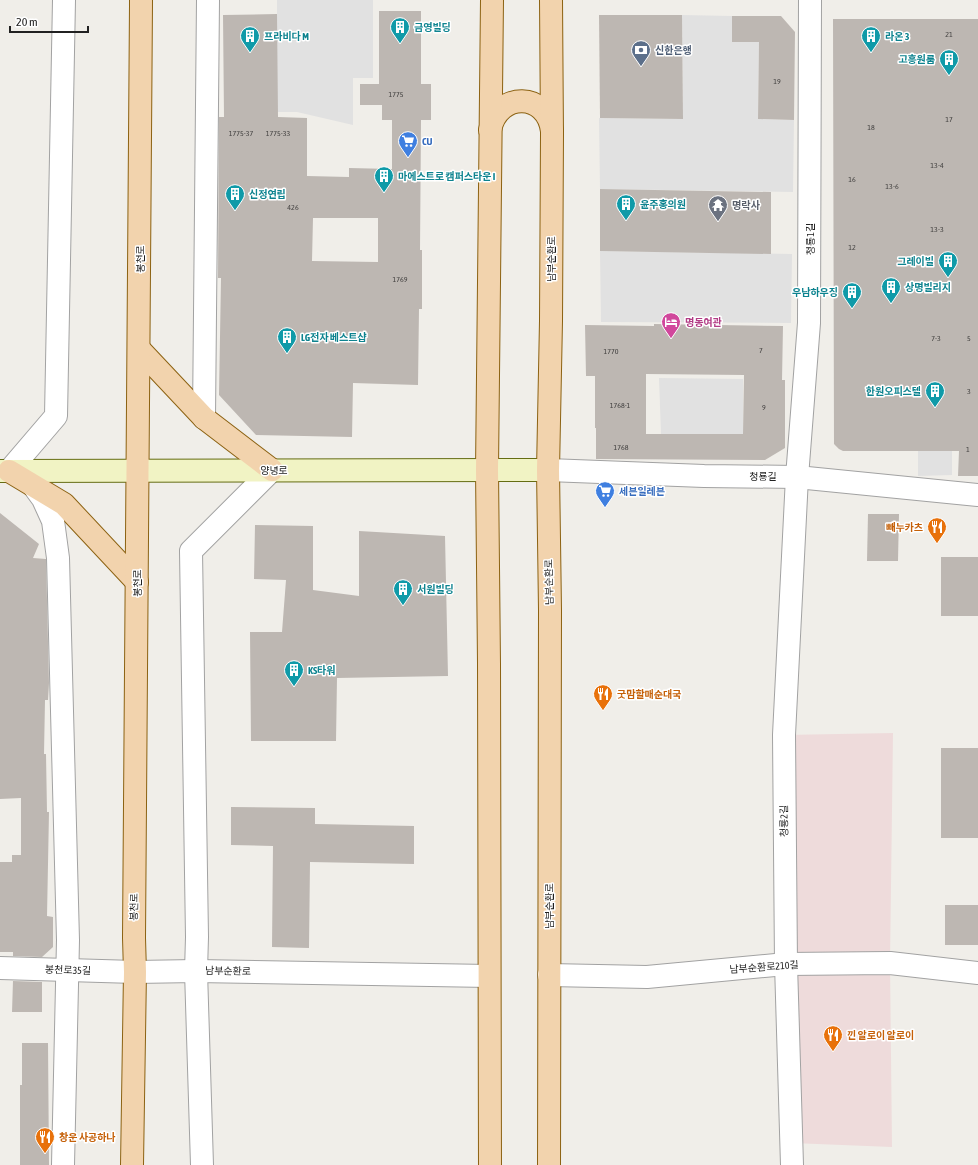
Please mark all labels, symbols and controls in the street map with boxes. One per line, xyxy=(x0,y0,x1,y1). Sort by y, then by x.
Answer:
scale bar xyxy=(10,8,88,34)
text: 20 m xyxy=(16,15,38,29)
building icon: 금영빌딩 xyxy=(389,16,411,44)
place label: 금영빌딩 xyxy=(414,22,451,33)
building icon: 프라비다 M xyxy=(239,25,261,53)
building icon: 라온 3 xyxy=(860,25,882,53)
house number: 21 xyxy=(945,30,953,39)
place label: 프라비다 M xyxy=(264,31,309,42)
place label: 라온 3 xyxy=(885,31,910,42)
bank icon: 신한은행 xyxy=(630,39,652,67)
place label: 신한은행 xyxy=(655,45,692,56)
building icon: 고흥원룸 xyxy=(938,48,960,76)
place label: 고흥원룸 xyxy=(898,54,935,65)
house number: 19 xyxy=(773,77,781,86)
house number: 1775 xyxy=(388,90,404,99)
house number: 17 xyxy=(945,115,953,124)
house number: 18 xyxy=(867,123,875,132)
house number: 1775-37 xyxy=(229,129,254,138)
house number: 1775-33 xyxy=(266,129,291,138)
supermarket icon: CU xyxy=(397,130,419,158)
place label: CU xyxy=(422,136,433,147)
house number: 13-4 xyxy=(930,161,944,170)
building icon: 마에스트로 캠퍼스타운 I xyxy=(373,165,395,193)
place label: 마에스트로 캠퍼스타운 I xyxy=(398,171,496,182)
house number: 16 xyxy=(848,175,856,184)
house number: 13-6 xyxy=(885,182,899,191)
building icon: 신정연립 xyxy=(224,183,246,211)
place label: 신정연립 xyxy=(249,189,286,200)
building icon: 윤주홍의원 xyxy=(615,193,637,221)
temple icon: 명락사 xyxy=(707,194,729,222)
place label: 윤주홍의원 xyxy=(640,199,686,210)
place label: 명락사 xyxy=(732,200,760,211)
house number: 426 xyxy=(287,203,299,212)
street label: 청룡1길 xyxy=(805,223,816,255)
house number: 13-3 xyxy=(930,225,944,234)
street label: 남부순환로 xyxy=(546,236,557,282)
house number: 12 xyxy=(848,243,856,252)
street label: 봉천로 xyxy=(135,245,146,273)
building icon: 그레이빌 xyxy=(937,250,959,278)
place label: 그레이빌 xyxy=(897,256,934,267)
house number: 1769 xyxy=(392,275,408,284)
building icon: 상명빌리지 xyxy=(880,276,902,304)
building icon: 우남하우징 xyxy=(841,281,863,309)
place label: 상명빌리지 xyxy=(905,282,951,293)
place label: 우남하우징 xyxy=(792,287,838,298)
hotel icon: 명동여관 xyxy=(660,311,682,339)
place label: 명동여관 xyxy=(685,317,722,328)
building icon: LG전자 베스트샵 xyxy=(276,326,298,354)
place label: LG전자 베스트샵 xyxy=(301,332,367,343)
house number: 7-3 xyxy=(931,334,941,343)
house number: 5 xyxy=(967,334,971,343)
house number: 7 xyxy=(759,346,763,355)
house number: 1770 xyxy=(603,347,619,356)
building icon: 한원오피스텔 xyxy=(924,380,946,408)
place label: 한원오피스텔 xyxy=(866,386,921,397)
house number: 3 xyxy=(967,387,971,396)
house number: 1768-1 xyxy=(610,401,630,410)
house number: 9 xyxy=(762,403,766,412)
house number: 1768 xyxy=(613,443,629,452)
house number: 1 xyxy=(966,445,970,454)
street label: 양녕로 xyxy=(260,465,288,476)
street label: 청룡길 xyxy=(749,471,777,482)
supermarket icon: 세븐일레븐 xyxy=(594,480,616,508)
place label: 세븐일레븐 xyxy=(619,486,665,497)
restaurant icon: 빼누카츠 xyxy=(926,516,948,544)
place label: 빼누카츠 xyxy=(886,522,923,533)
street label: 남부순환로 xyxy=(543,559,555,605)
street label: 봉천로 xyxy=(132,569,143,597)
building icon: 서원빌딩 xyxy=(392,578,414,606)
place label: 서원빌딩 xyxy=(417,584,454,595)
building icon: KS타워 xyxy=(283,659,305,687)
place label: KS타워 xyxy=(308,665,336,676)
restaurant icon: 굿맘할매순대국 xyxy=(592,683,614,711)
place label: 굿맘할매순대국 xyxy=(617,688,681,700)
street label: 청룡2길 xyxy=(778,805,790,837)
street label: 남부순환로 xyxy=(544,883,555,929)
street label: 봉천로 xyxy=(128,893,140,921)
street label: 남부순환로210길 xyxy=(729,959,799,975)
street label: 봉천로35길 xyxy=(45,964,91,976)
street label: 남부순환로 xyxy=(205,965,251,977)
restaurant icon: 낀 알로이 알로이 xyxy=(822,1024,844,1052)
place label: 낀 알로이 알로이 xyxy=(847,1030,914,1041)
restaurant icon: 창운 사공하나 xyxy=(34,1126,56,1154)
place label: 창운 사공하나 xyxy=(59,1132,116,1143)

